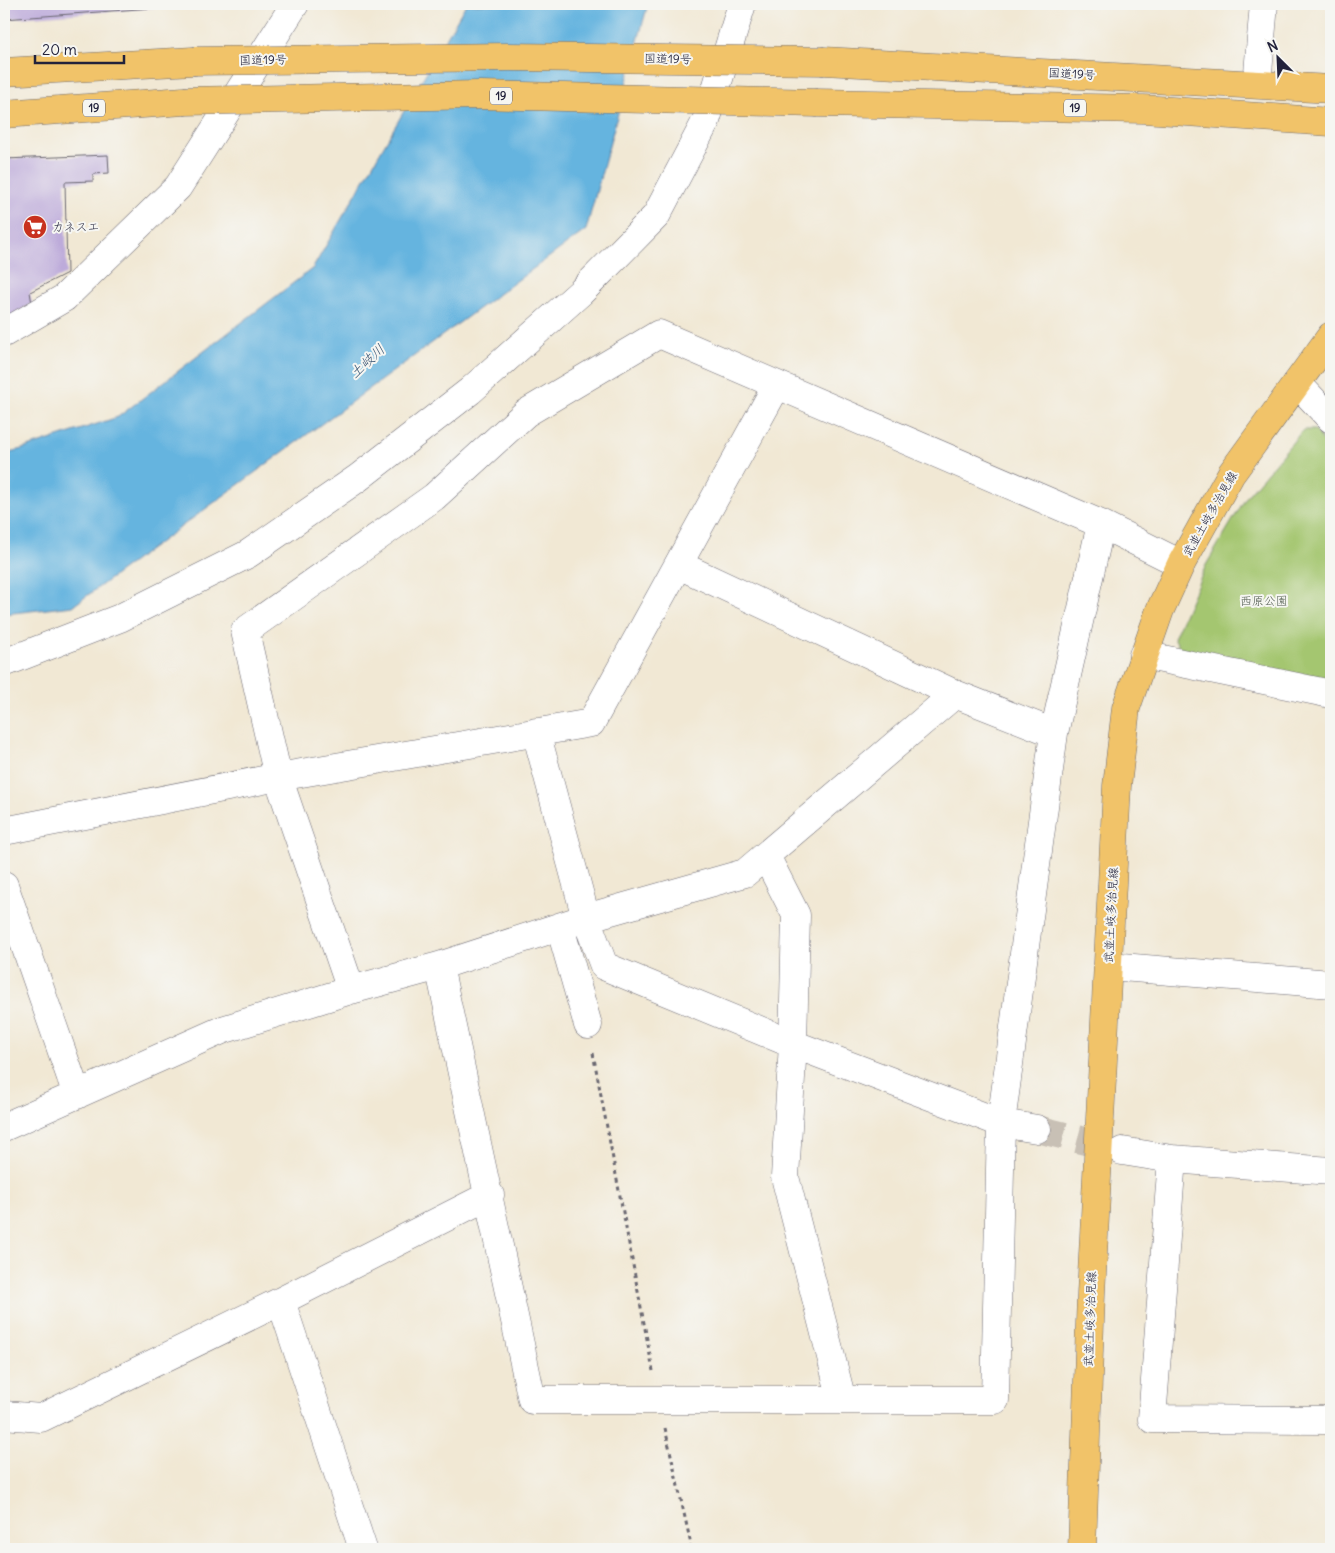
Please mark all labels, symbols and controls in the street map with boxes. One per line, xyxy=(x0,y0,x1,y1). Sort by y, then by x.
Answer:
scale bar xyxy=(35,32,124,64)
north arrow xyxy=(1252,32,1302,82)
text: N xyxy=(1265,36,1281,56)
text: 20 m xyxy=(42,40,77,59)
street label: 国道19号 xyxy=(644,51,692,66)
street label: 国道19号 xyxy=(239,52,287,67)
street label: 国道19号 xyxy=(1048,65,1096,82)
road number: 19 xyxy=(490,88,512,104)
road number: 19 xyxy=(83,100,105,116)
road number: 19 xyxy=(1064,100,1086,116)
supermarket icon: カネスエ xyxy=(22,214,48,240)
place label: カネスエ xyxy=(52,219,100,234)
water label: 土岐川 xyxy=(346,340,388,382)
street label: 武並土岐多治見線 xyxy=(1179,468,1240,559)
park label: 西原公園 xyxy=(1240,593,1288,608)
street label: 武並土岐多治見線 xyxy=(1100,867,1121,963)
street label: 武並土岐多治見線 xyxy=(1080,1271,1099,1367)

